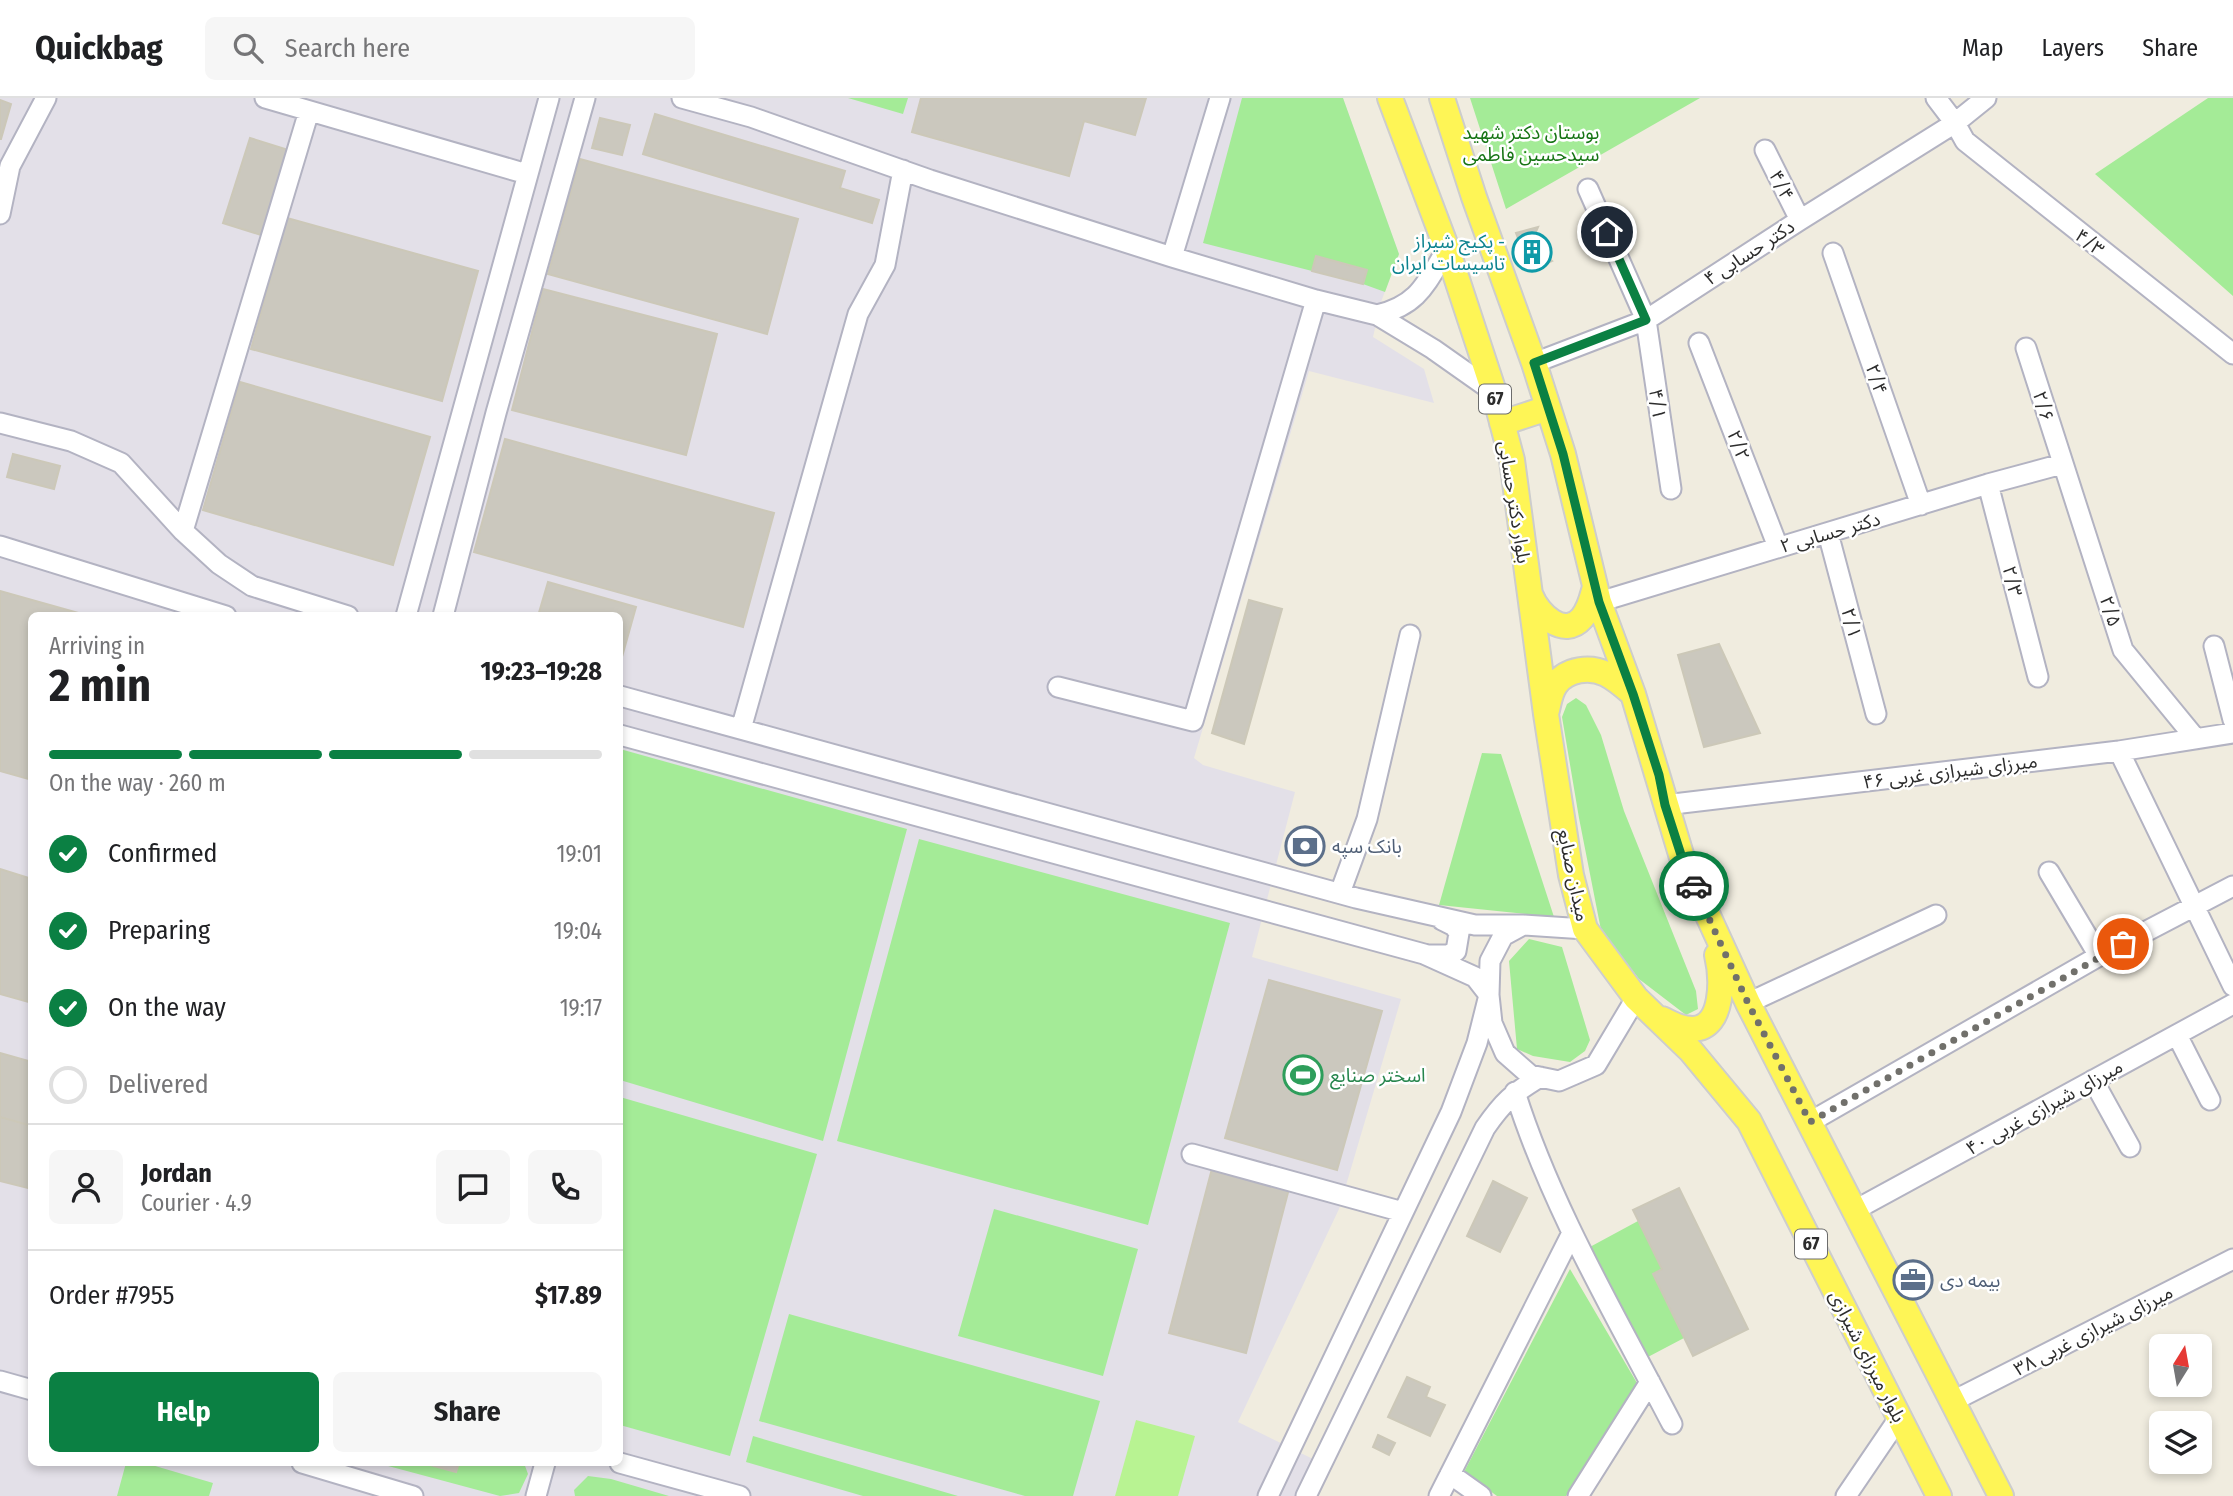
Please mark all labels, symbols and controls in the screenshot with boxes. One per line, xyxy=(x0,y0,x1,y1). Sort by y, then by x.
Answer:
search box xyxy=(205,17,695,80)
text: Quickbag xyxy=(35,28,163,68)
icon: search xyxy=(229,29,267,67)
text: Search here xyxy=(285,33,410,64)
text: Map xyxy=(1962,34,2004,62)
text: Layers xyxy=(2042,34,2104,62)
text: Share xyxy=(2142,34,2198,62)
park label: بوستان دکتر شهید سیدحسین فاطمی xyxy=(1463,121,1599,166)
street label: ۴/۴ xyxy=(1764,166,1799,204)
pin xyxy=(1577,202,1637,262)
icon: home xyxy=(1588,213,1626,251)
street label: دکتر حسابی ۴ xyxy=(1700,215,1799,290)
street label: ۴/۳ xyxy=(2071,224,2109,261)
place label: پکیج شیراز - تاسیسات ایران xyxy=(1392,230,1505,275)
building icon: پکیج شیراز - تاسیسات ایران xyxy=(1511,231,1553,273)
street label: ۲/۴ xyxy=(1861,361,1892,397)
road number: 67 xyxy=(1479,384,1511,414)
street label: ۴/۱ xyxy=(1644,387,1671,421)
street label: ۲/۶ xyxy=(2028,388,2059,424)
street label: ۲/۲ xyxy=(1722,427,1755,464)
street label: بلوار دکتر حسابی xyxy=(1493,439,1536,565)
street label: دکتر حسابی ۲ xyxy=(1777,507,1883,558)
street label: ۲/۳ xyxy=(1998,563,2027,599)
street label: ۲/۵ xyxy=(2095,593,2126,629)
street label: ۲/۱ xyxy=(1836,605,1867,641)
text: Arriving in xyxy=(49,632,145,660)
text: 19:23–19:28 xyxy=(481,656,602,687)
text: 2 min xyxy=(49,658,151,713)
street label: میرزای شیرازی غربی ۴۶ xyxy=(1861,749,2039,794)
text: On the way · 260 m xyxy=(49,769,226,797)
bank icon: بانک سپه xyxy=(1284,825,1326,867)
street label: میدان صنایع xyxy=(1550,827,1595,924)
icon: check xyxy=(49,835,87,873)
place label: بانک سپه xyxy=(1332,835,1402,859)
text: Confirmed xyxy=(108,838,218,869)
text: 19:01 xyxy=(557,840,602,868)
courier xyxy=(1659,851,1729,921)
icon: car xyxy=(1675,867,1713,905)
icon: check xyxy=(49,912,87,950)
pin xyxy=(2093,914,2153,974)
text: Preparing xyxy=(108,915,210,946)
text: 19:04 xyxy=(554,917,602,945)
icon: bag xyxy=(2104,925,2142,963)
icon: check xyxy=(49,989,87,1027)
text: On the way xyxy=(108,992,226,1023)
text: 19:17 xyxy=(560,994,602,1022)
sports icon: اسختر صنایع xyxy=(1282,1054,1324,1096)
street label: میرزای شیرازی غربی ۴۰ xyxy=(1962,1055,2127,1160)
place label: اسختر صنایع xyxy=(1330,1064,1426,1090)
text: Delivered xyxy=(108,1069,209,1100)
button: person xyxy=(49,1150,123,1224)
button: chat xyxy=(436,1150,510,1224)
button: phone xyxy=(528,1150,602,1224)
text: Jordan xyxy=(141,1158,212,1189)
text: Courier · 4.9 xyxy=(141,1189,252,1217)
road number: 67 xyxy=(1795,1230,1827,1259)
office icon: بیمه دی xyxy=(1892,1259,1934,1301)
place label: بیمه دی xyxy=(1940,1269,2000,1292)
text: Order #7955 xyxy=(49,1280,175,1311)
text: $17.89 xyxy=(535,1280,602,1311)
street label: میرزای شیرازی غربی ۳۸ xyxy=(2010,1280,2177,1381)
street label: بلوار میرزای شیرازی xyxy=(1824,1286,1911,1426)
north arrow xyxy=(2149,1334,2212,1396)
map controls xyxy=(2149,1334,2212,1474)
button: Help xyxy=(49,1372,319,1452)
button: Share xyxy=(333,1372,602,1452)
button: layers xyxy=(2149,1411,2212,1474)

